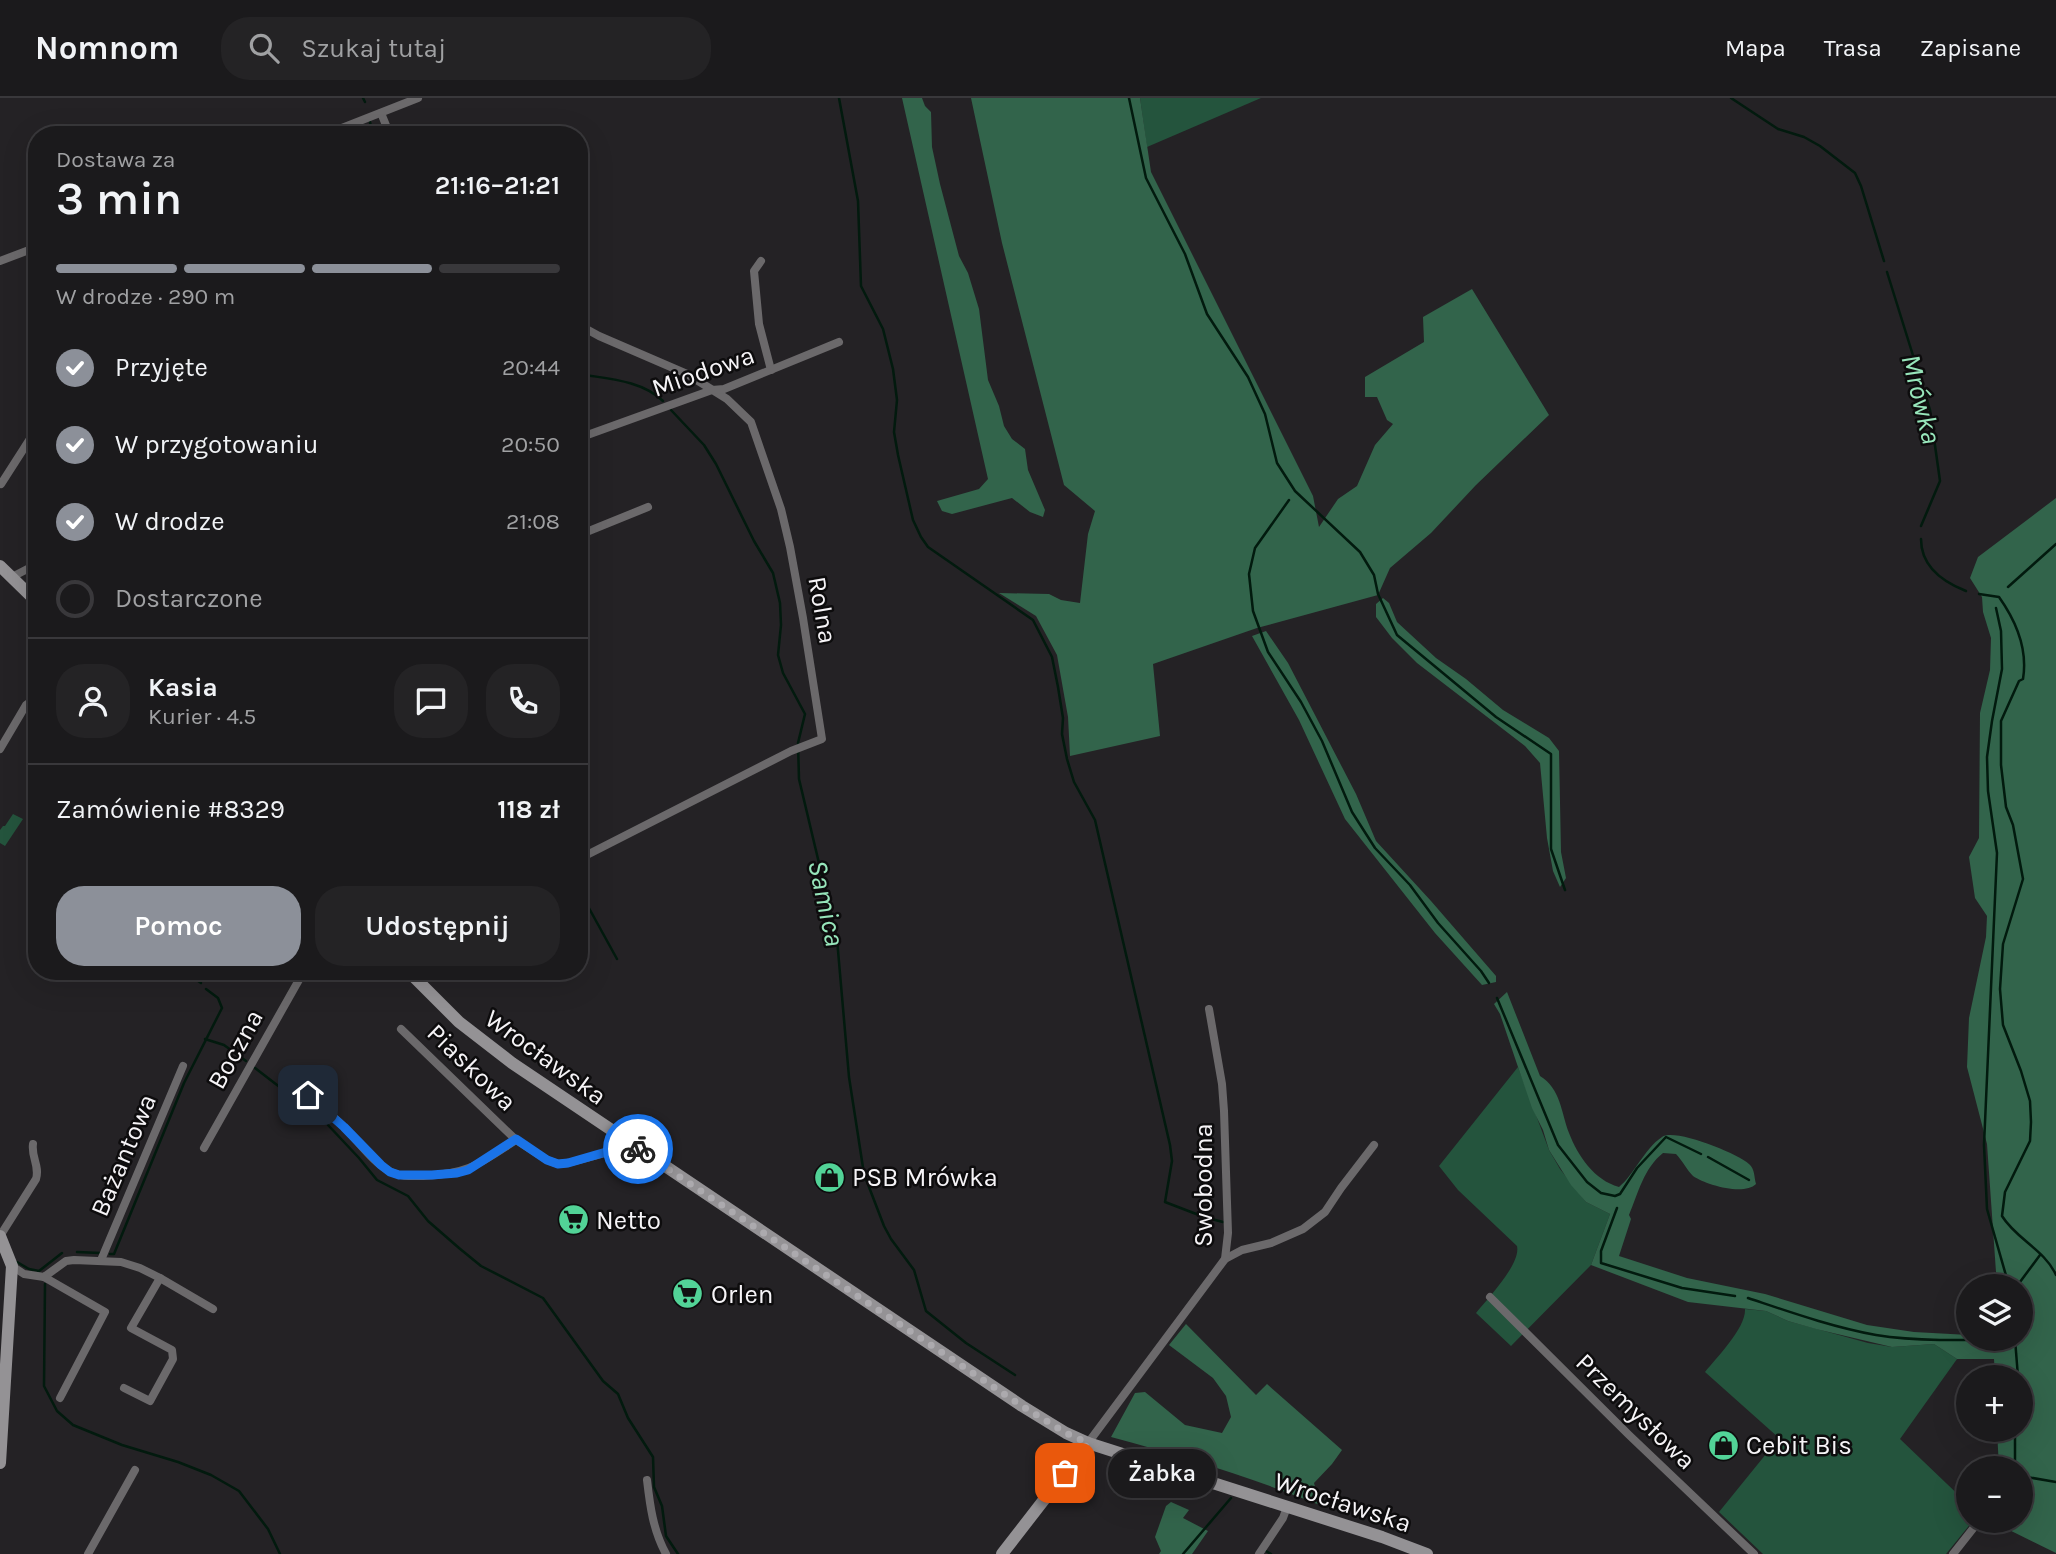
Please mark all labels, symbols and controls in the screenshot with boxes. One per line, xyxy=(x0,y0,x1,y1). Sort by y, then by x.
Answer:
search box xyxy=(221,17,711,80)
text: Nomnom xyxy=(35,29,179,67)
icon: search xyxy=(245,29,283,67)
text: Szukaj tutaj xyxy=(301,33,446,64)
text: Mapa xyxy=(1725,34,1786,62)
text: Trasa xyxy=(1824,34,1882,62)
text: Zapisane xyxy=(1920,34,2021,62)
text: Dostawa za xyxy=(56,146,176,173)
text: 21:16–21:21 xyxy=(435,170,560,201)
text: 3 min xyxy=(56,172,182,226)
text: W drodze · 290 m xyxy=(56,283,235,310)
street label: Miodowa xyxy=(648,339,759,404)
icon: check xyxy=(56,349,94,387)
water label: Mrówka xyxy=(1894,351,1949,447)
text: Przyjęte xyxy=(115,352,208,383)
text: 20:44 xyxy=(502,354,560,381)
icon: check xyxy=(56,426,94,464)
text: W przygotowaniu xyxy=(115,429,318,460)
text: 20:50 xyxy=(501,431,560,458)
icon: check xyxy=(56,503,94,541)
text: W drodze xyxy=(115,506,225,537)
text: 21:08 xyxy=(506,508,560,535)
street label: Rolna xyxy=(801,574,844,646)
text: Dostarczone xyxy=(115,583,263,614)
button: person xyxy=(56,664,130,738)
button: chat xyxy=(394,664,468,738)
button: phone xyxy=(486,664,560,738)
text: Kasia xyxy=(148,672,218,703)
text: Kurier · 4.5 xyxy=(148,703,256,730)
text: Zamówienie #8329 xyxy=(56,794,285,825)
text: 118 zł xyxy=(497,794,560,825)
water label: Samica xyxy=(801,857,852,949)
button: Pomoc xyxy=(56,886,301,966)
button: Udostępnij xyxy=(315,886,560,966)
street label: Wrocławska xyxy=(479,1003,612,1112)
street label: Boczna xyxy=(201,1004,270,1094)
street label: Piaskowa xyxy=(421,1017,523,1117)
pin xyxy=(278,1065,338,1125)
icon: home xyxy=(289,1076,327,1114)
street label: Bażantowa xyxy=(84,1089,163,1221)
courier xyxy=(603,1114,673,1184)
street label: Swobodna xyxy=(1188,1123,1219,1247)
icon: bike xyxy=(619,1130,657,1168)
shop icon: PSB Mrówka xyxy=(812,1160,846,1194)
place label: PSB Mrówka xyxy=(852,1162,998,1193)
supermarket icon: Netto xyxy=(556,1203,590,1237)
place label: Netto xyxy=(596,1205,661,1236)
map controls xyxy=(1956,1274,2033,1533)
button: layers xyxy=(1956,1274,2033,1351)
supermarket icon: Orlen xyxy=(671,1277,705,1311)
place label: Orlen xyxy=(711,1279,774,1310)
street label: Przemysłowa xyxy=(1569,1347,1702,1476)
button: + xyxy=(1956,1365,2033,1442)
shop icon: Cebit Bis xyxy=(1706,1428,1740,1462)
place label: Cebit Bis xyxy=(1746,1430,1852,1461)
pin xyxy=(1035,1443,1095,1503)
callout: Żabka xyxy=(1107,1448,1216,1498)
icon: bag xyxy=(1046,1454,1084,1492)
button: − xyxy=(1956,1456,2033,1533)
text: Żabka xyxy=(1128,1460,1196,1487)
street label: Wrocławska xyxy=(1270,1466,1415,1539)

